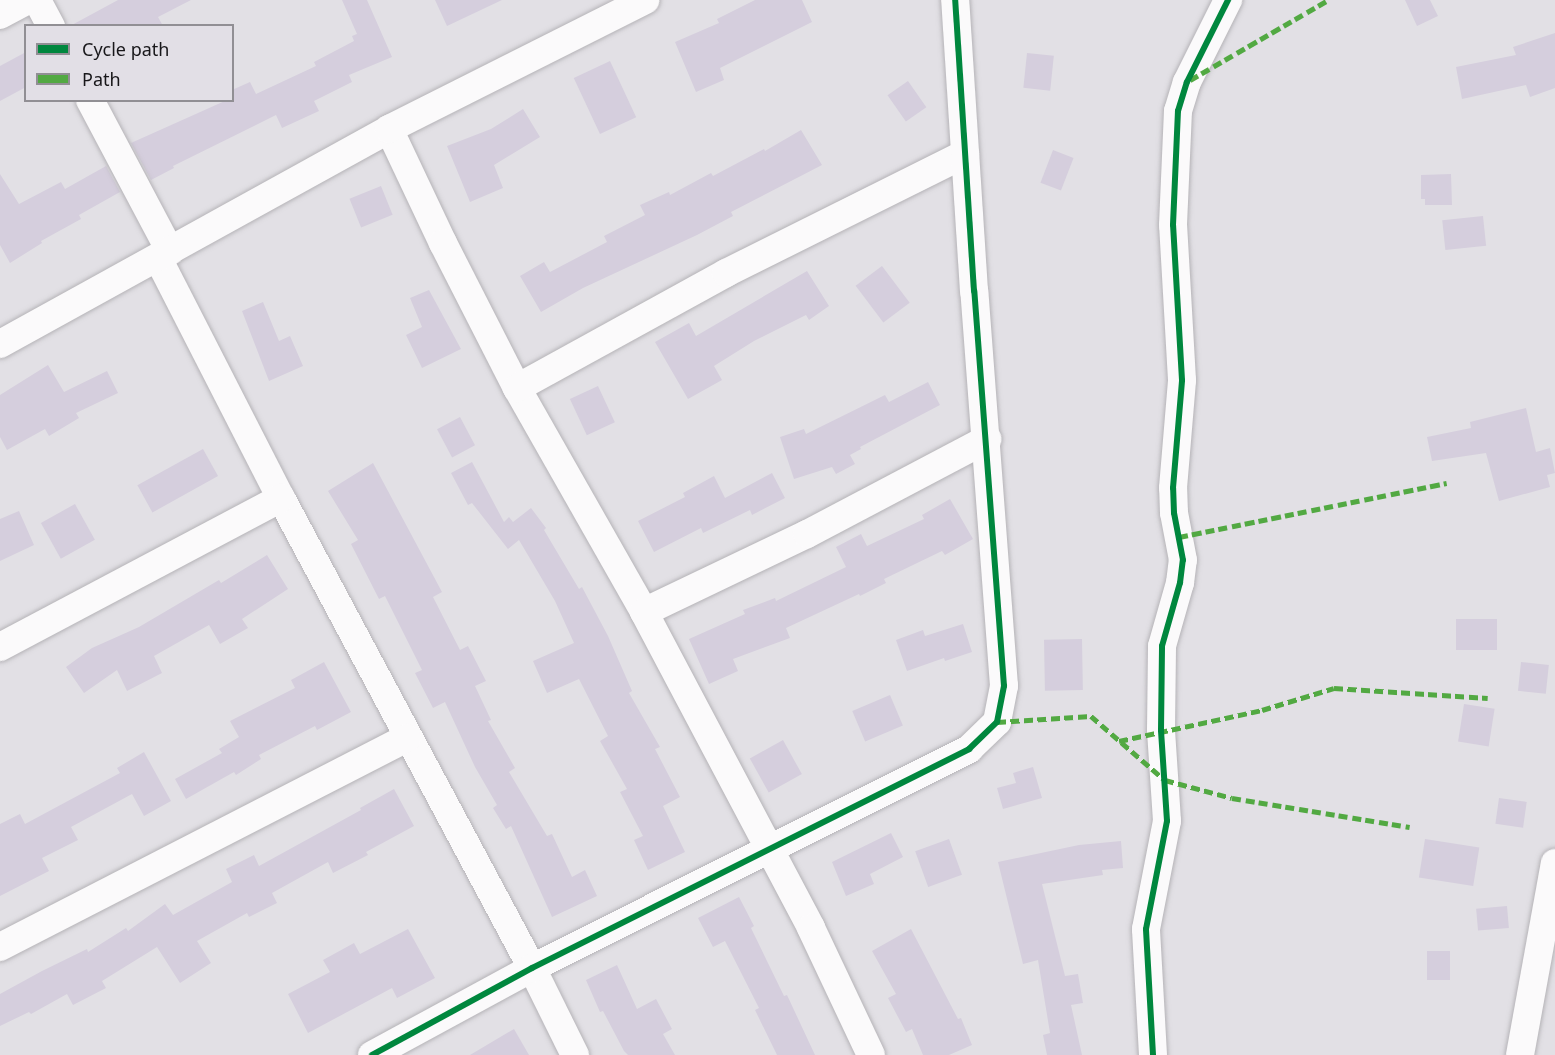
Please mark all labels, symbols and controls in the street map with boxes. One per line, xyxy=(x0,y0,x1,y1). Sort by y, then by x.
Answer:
legend xyxy=(24,24,234,102)
text: Cycle path xyxy=(82,37,169,61)
text: Path xyxy=(82,67,121,91)

